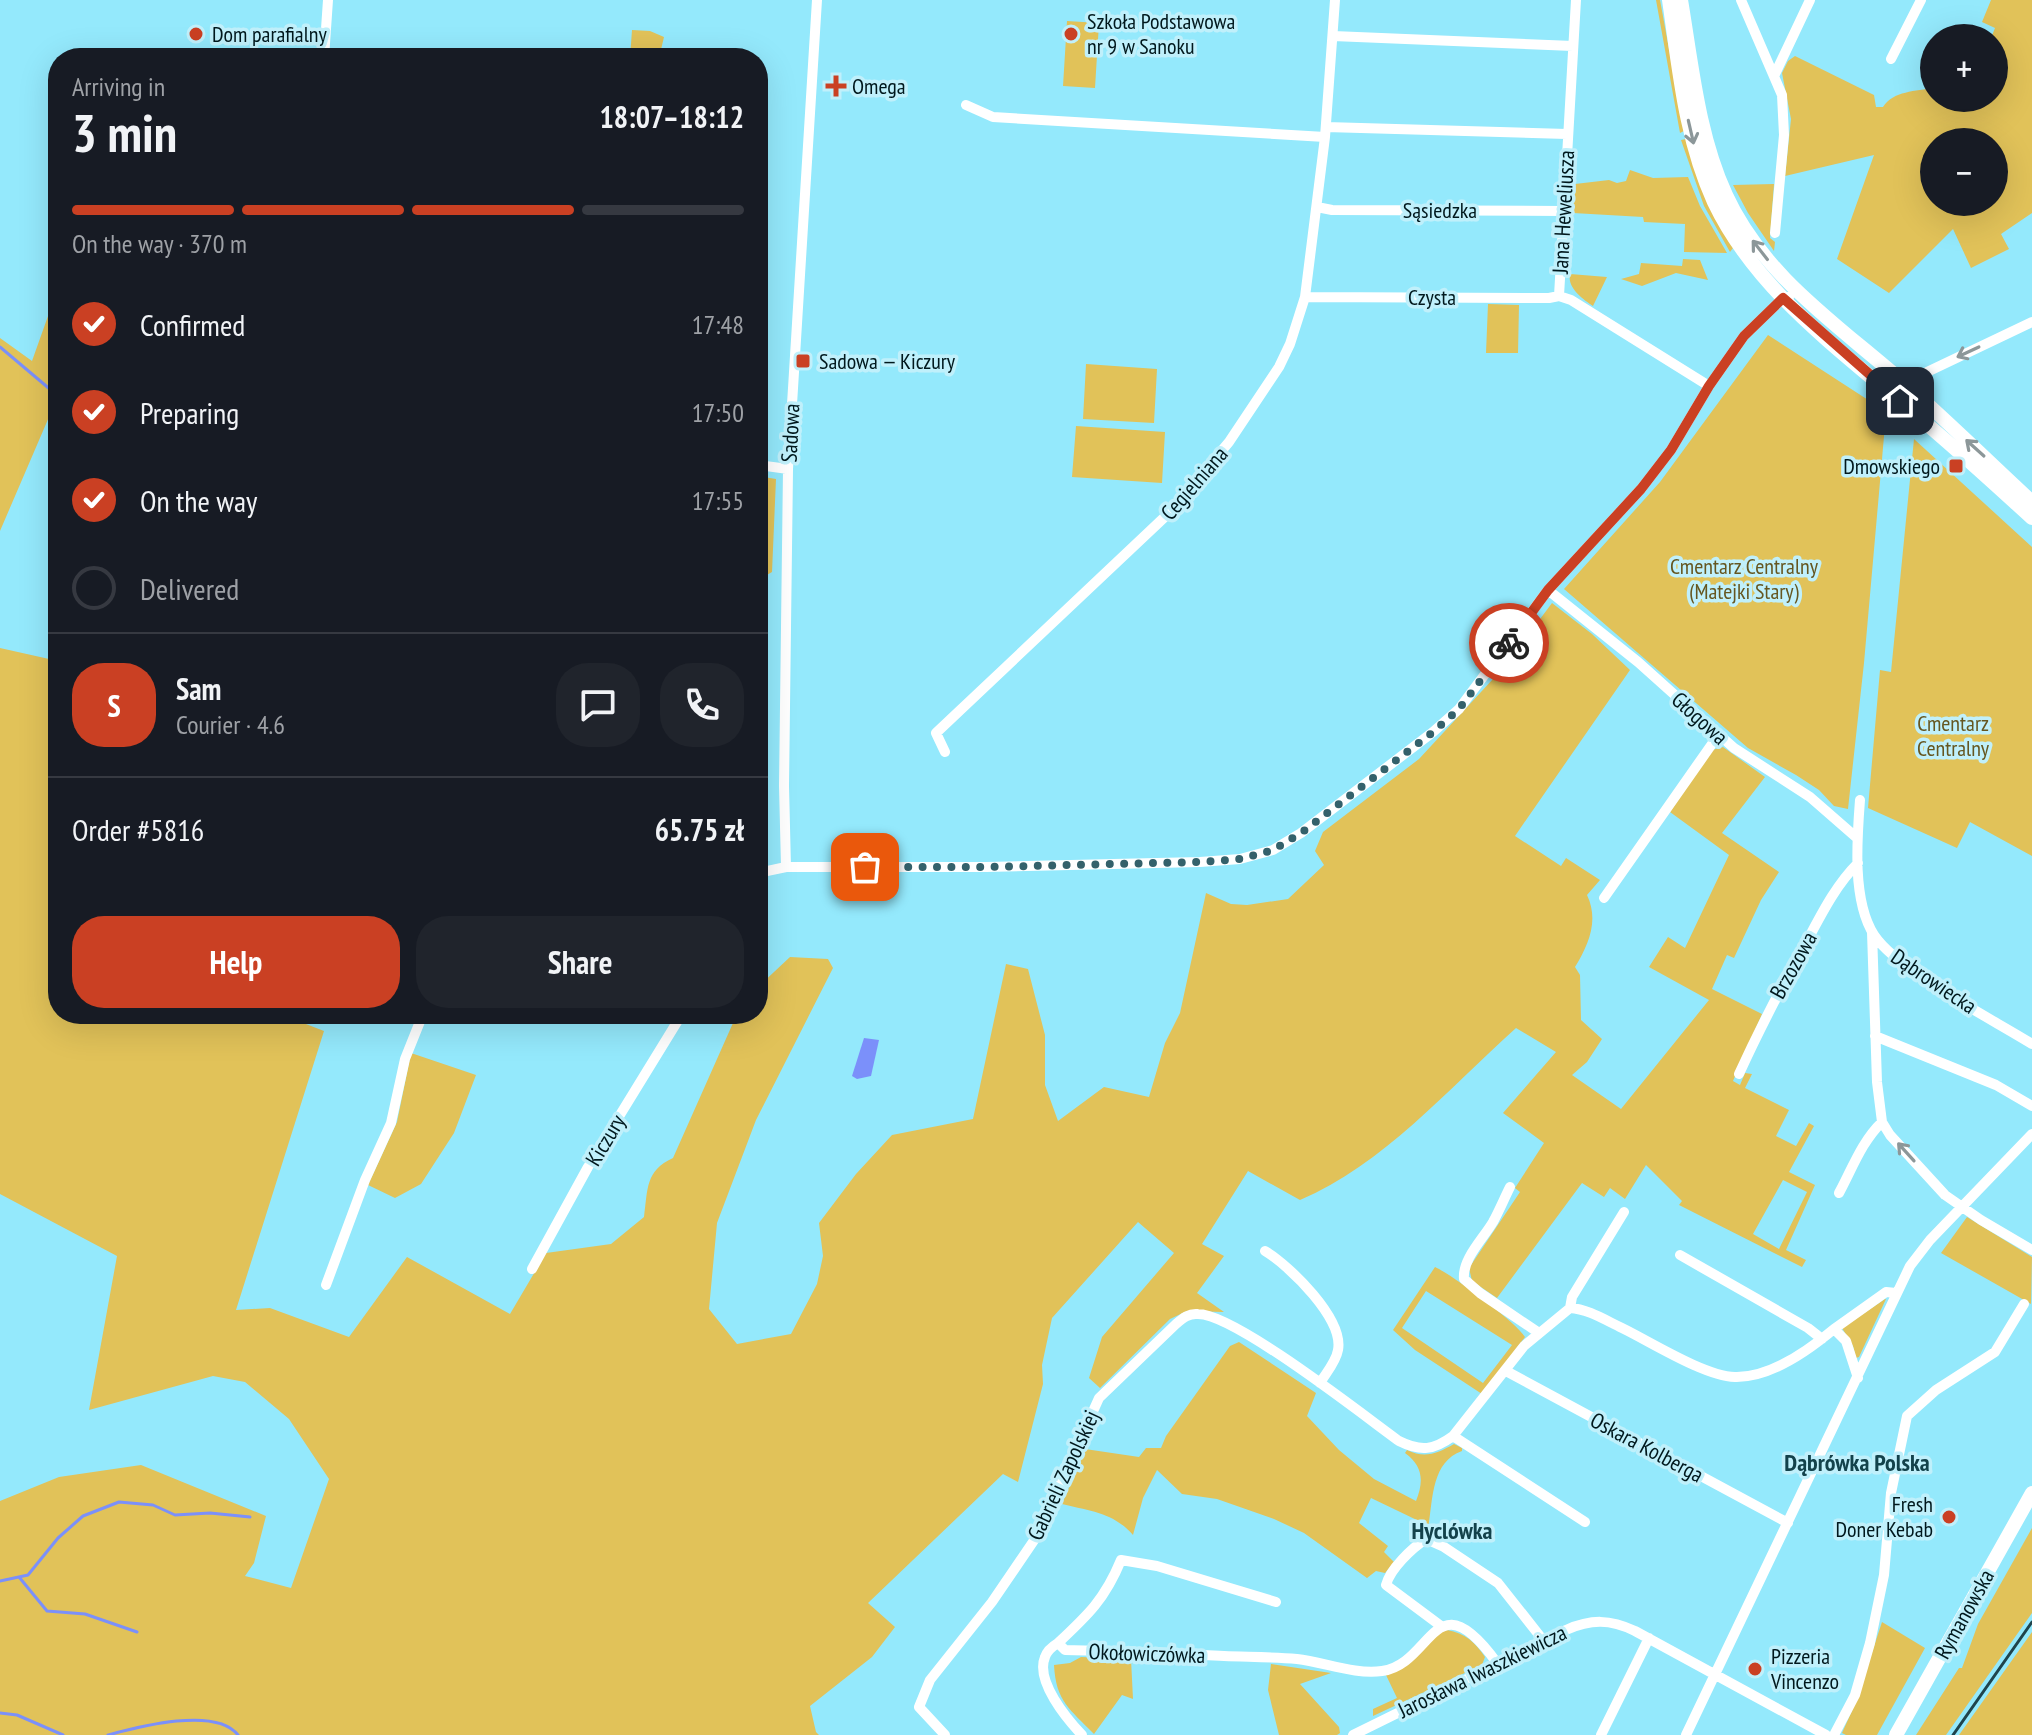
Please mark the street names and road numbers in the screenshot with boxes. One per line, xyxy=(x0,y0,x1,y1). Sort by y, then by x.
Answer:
street label: Jana Heweliusza xyxy=(1546,150,1580,275)
street label: Sąsiedzka xyxy=(1403,196,1477,224)
street label: Czysta xyxy=(1408,283,1456,311)
street label: Sadowa xyxy=(774,403,806,463)
street label: Cegielniana xyxy=(1154,440,1234,526)
street label: Głogowa xyxy=(1666,685,1734,751)
street label: Brzozowa xyxy=(1763,927,1823,1003)
street label: Dąbrowiecka xyxy=(1886,942,1982,1020)
street label: Kiczury xyxy=(579,1109,632,1171)
street label: Gabrieli Zapolskiej xyxy=(1021,1406,1105,1544)
street label: Oskara Kolberga xyxy=(1586,1406,1708,1488)
street label: Rymanowska xyxy=(1928,1564,2000,1664)
street label: Jarosława Iwaszkiewicza xyxy=(1392,1618,1571,1724)
street label: Okołowiczówka xyxy=(1088,1637,1206,1669)

